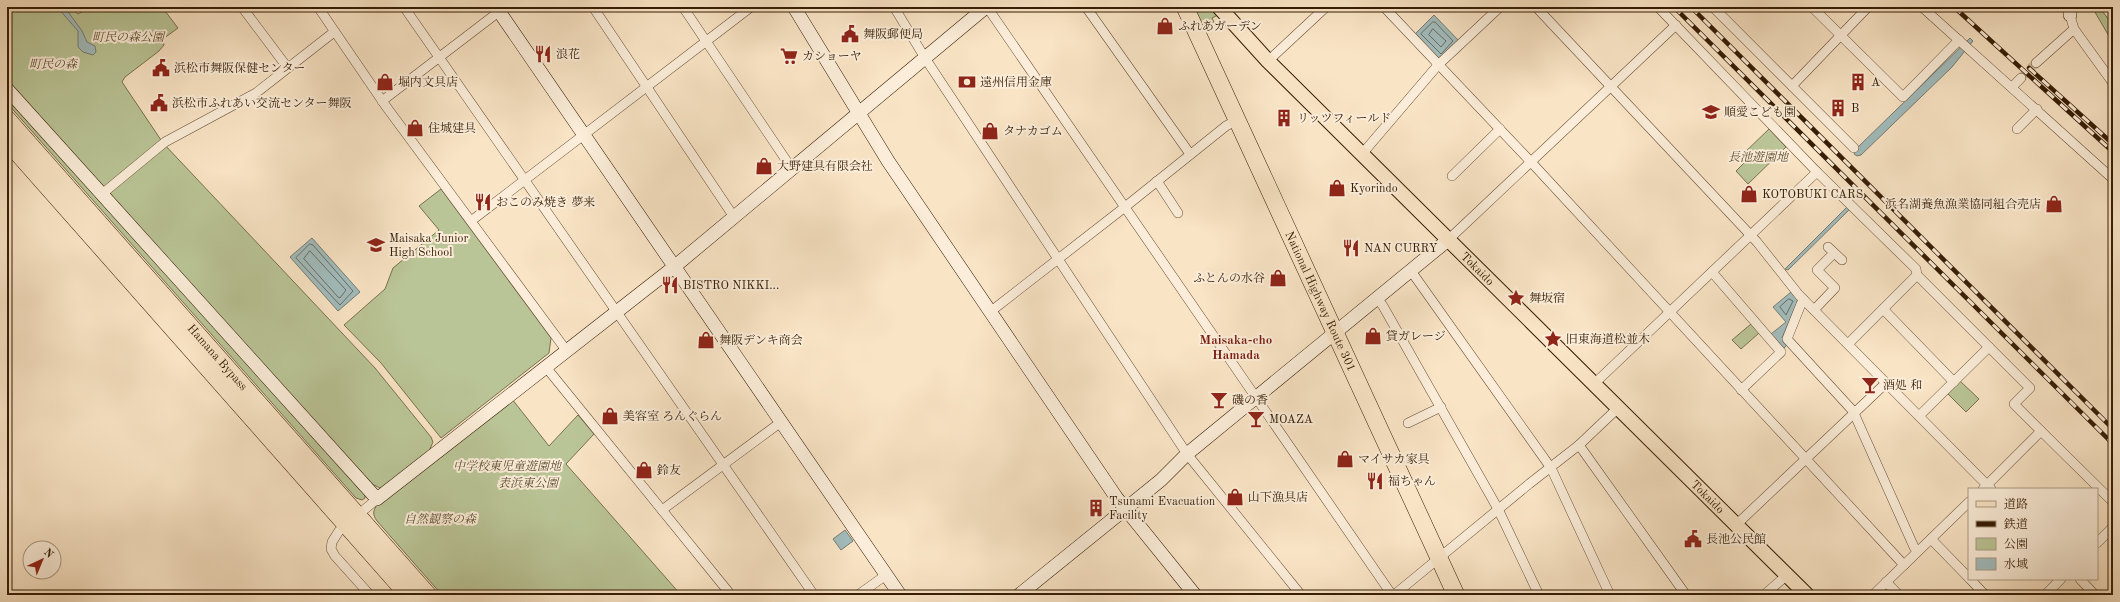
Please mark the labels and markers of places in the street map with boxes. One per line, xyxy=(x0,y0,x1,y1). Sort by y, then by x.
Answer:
shop icon: ふれあガーデン xyxy=(1155,16,1175,36)
place label: ふれあガーデン xyxy=(1178,20,1262,33)
public building icon: 舞阪郵便局 xyxy=(840,24,860,44)
place label: 舞阪郵便局 xyxy=(863,27,923,41)
restaurant icon: 浪花 xyxy=(533,44,553,64)
supermarket icon: カショーヤ xyxy=(779,46,799,66)
place label: 浪花 xyxy=(556,47,580,61)
place label: カショーヤ xyxy=(802,50,862,63)
public building icon: 浜松市舞阪保健センター xyxy=(151,58,171,78)
place label: 浜松市舞阪保健センター xyxy=(174,61,306,75)
shop icon: 堀内文具店 xyxy=(375,72,395,92)
bank icon: 遠州信用金庫 xyxy=(957,72,977,92)
building icon: A xyxy=(1848,72,1868,92)
place label: 堀内文具店 xyxy=(398,75,458,89)
place label: 遠州信用金庫 xyxy=(980,75,1052,89)
place label: A xyxy=(1871,77,1880,89)
public building icon: 浜松市ふれあい交流センター舞阪 xyxy=(149,93,169,113)
place label: 浜松市ふれあい交流センター舞阪 xyxy=(172,96,352,110)
building icon: B xyxy=(1828,98,1848,118)
school or university icon: 順愛こども園 xyxy=(1701,102,1721,122)
place label: B xyxy=(1851,103,1859,115)
place label: 順愛こども園 xyxy=(1724,105,1796,119)
building icon: リッツフィールド xyxy=(1274,108,1294,128)
place label: リッツフィールド xyxy=(1297,112,1391,125)
shop icon: 住城建具 xyxy=(405,118,425,138)
place label: 住城建具 xyxy=(428,121,476,135)
shop icon: タナカゴム xyxy=(980,121,1000,141)
place label: タナカゴム xyxy=(1003,125,1063,138)
shop icon: 大野建具有限会社 xyxy=(754,156,774,176)
place label: 大野建具有限会社 xyxy=(777,159,873,173)
shop icon: Kyorindo xyxy=(1327,178,1347,198)
place label: Kyorindo xyxy=(1350,183,1398,195)
shop icon: KOTOBUKI CARS xyxy=(1739,184,1759,204)
place label: KOTOBUKI CARS xyxy=(1762,189,1863,201)
restaurant icon: おこのみ焼き 夢来 xyxy=(473,192,493,212)
shop icon: 浜名湖養魚漁業協同組合売店 xyxy=(2044,194,2064,214)
place label: おこのみ焼き 夢来 xyxy=(496,195,595,209)
place label: 浜名湖養魚漁業協同組合売店 xyxy=(1885,197,2041,211)
place label: Maisaka Junior High School xyxy=(389,233,468,259)
school or university icon: Maisaka Junior High School xyxy=(366,235,386,255)
restaurant icon: NAN CURRY xyxy=(1341,238,1361,258)
place label: NAN CURRY xyxy=(1364,243,1438,255)
shop icon: ふとんの水谷 xyxy=(1268,268,1288,288)
place label: ふとんの水谷 xyxy=(1193,271,1265,285)
restaurant icon: BISTRO NIKKI... xyxy=(660,275,680,295)
place label: BISTRO NIKKI... xyxy=(683,280,779,292)
place icon: 舞坂宿 xyxy=(1506,288,1526,308)
place label: 舞坂宿 xyxy=(1529,291,1565,305)
shop icon: 貸ガレージ xyxy=(1363,326,1383,346)
place label: 貸ガレージ xyxy=(1386,329,1446,343)
place icon: 旧東海道松並木 xyxy=(1543,329,1563,349)
shop icon: 舞阪デンキ商会 xyxy=(696,330,716,350)
place label: 旧東海道松並木 xyxy=(1566,332,1650,346)
place label: 舞阪デンキ商会 xyxy=(719,333,803,347)
bar icon: 酒処 和 xyxy=(1860,375,1880,395)
place label: 酒処 和 xyxy=(1883,378,1922,392)
bar icon: 磯の香 xyxy=(1209,390,1229,410)
place label: 磯の香 xyxy=(1232,393,1268,407)
shop icon: 美容室 ろんぐらん xyxy=(600,406,620,426)
place label: 美容室 ろんぐらん xyxy=(623,409,722,423)
bar icon: MOAZA xyxy=(1246,409,1266,429)
place label: MOAZA xyxy=(1269,414,1313,426)
shop icon: マイサカ家具 xyxy=(1335,449,1355,469)
place label: マイサカ家具 xyxy=(1358,452,1430,466)
shop icon: 鈴友 xyxy=(634,460,654,480)
place label: 鈴友 xyxy=(656,463,681,477)
restaurant icon: 福ちゃん xyxy=(1365,471,1385,491)
place label: 福ちゃん xyxy=(1388,474,1436,488)
shop icon: 山下漁具店 xyxy=(1225,487,1245,507)
place label: 山下漁具店 xyxy=(1248,490,1308,504)
place label: Tsunami Evacuation Facility xyxy=(1109,496,1216,522)
building icon: Tsunami Evacuation Facility xyxy=(1086,498,1106,518)
public building icon: 長池公民館 xyxy=(1683,529,1703,549)
place label: 長池公民館 xyxy=(1706,532,1766,546)

